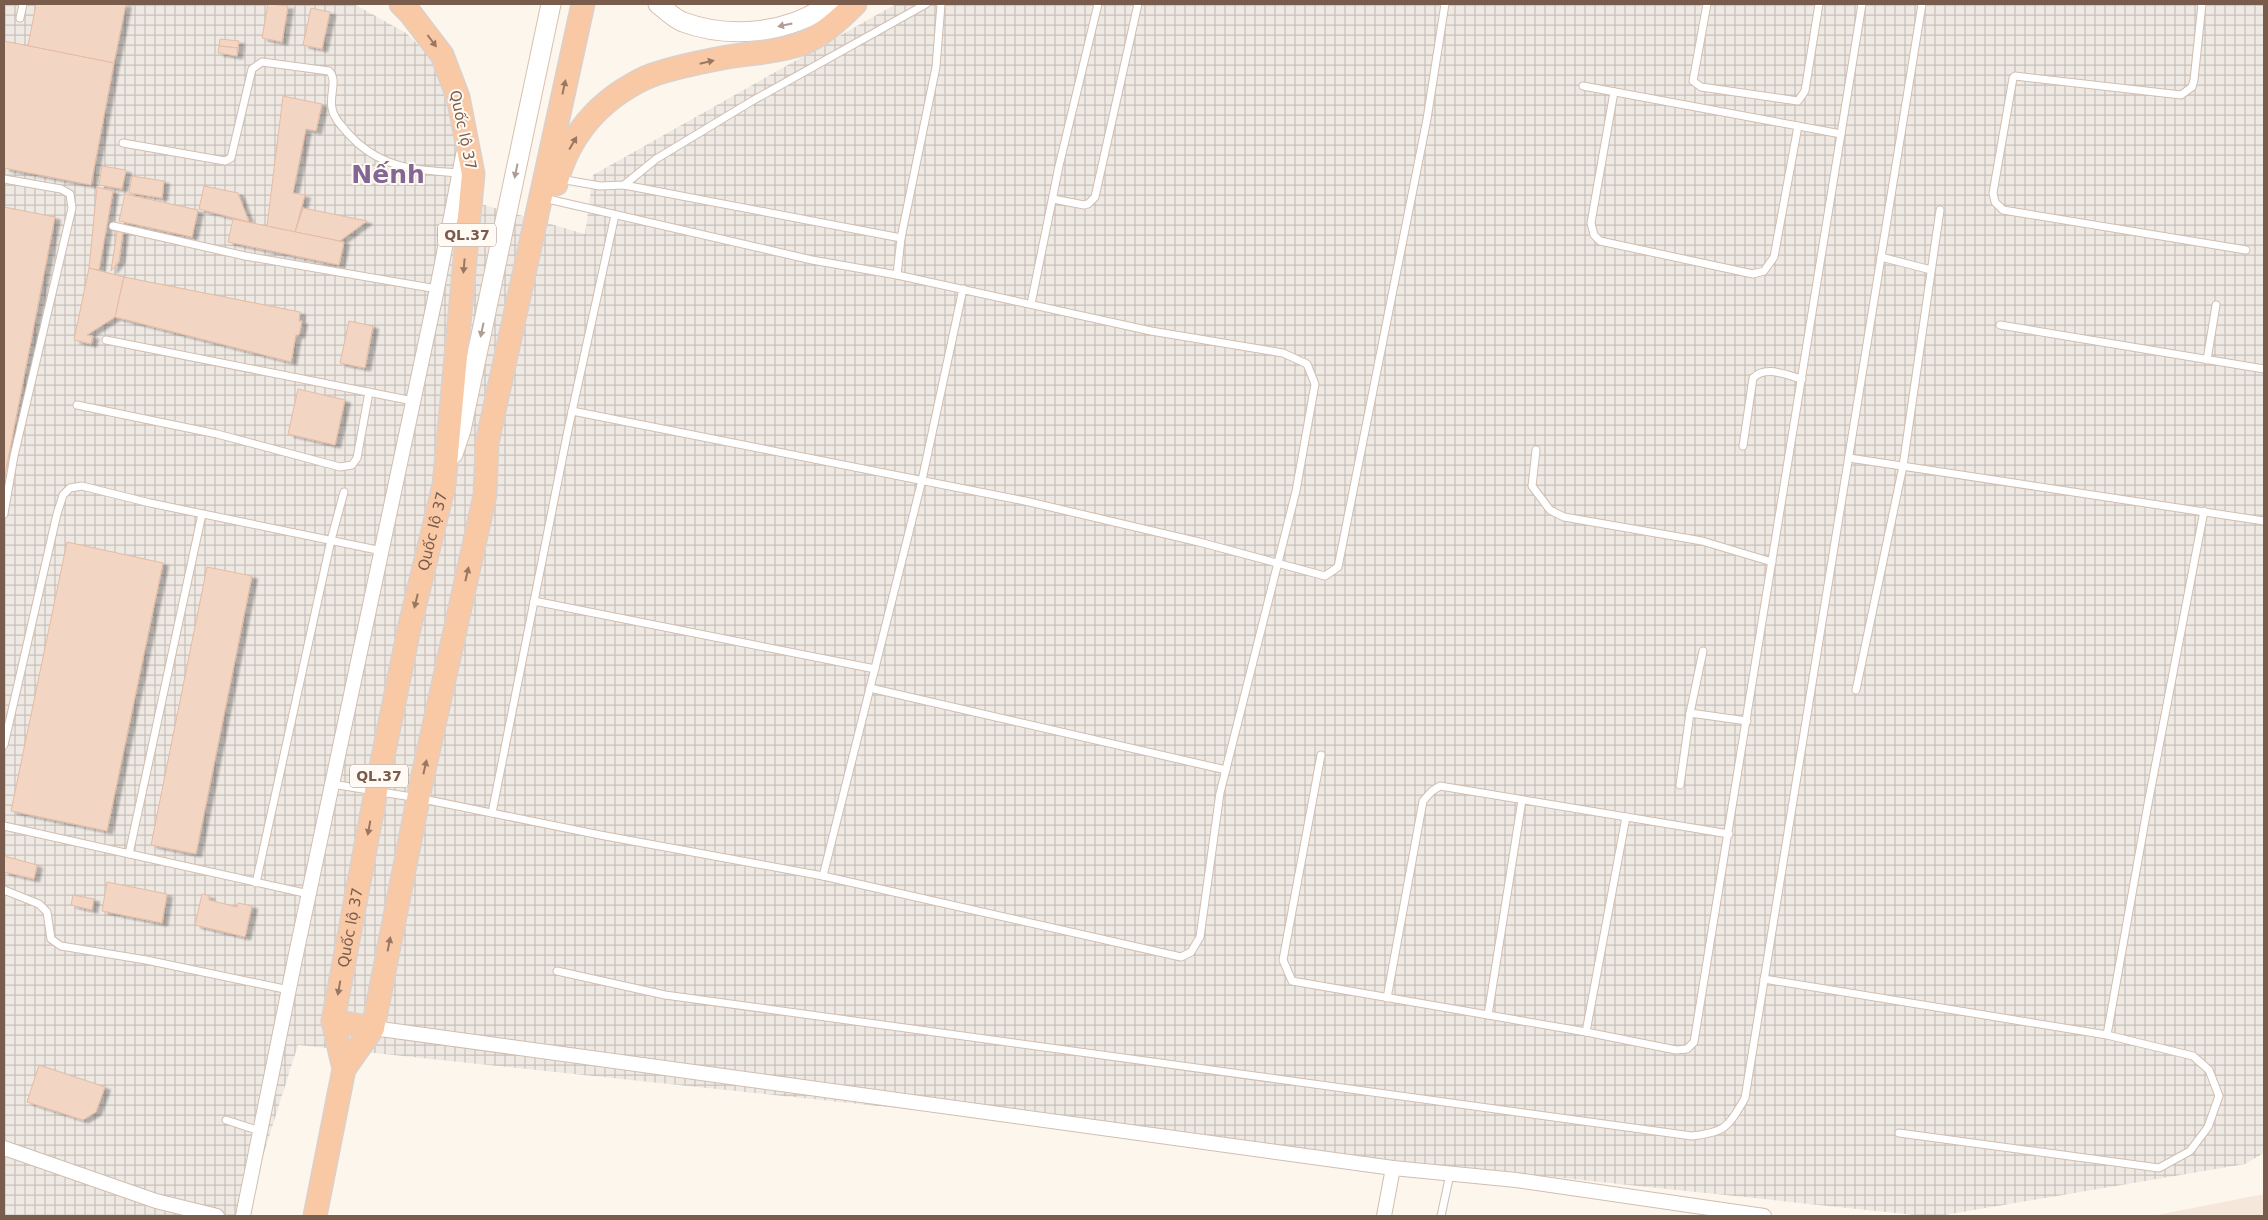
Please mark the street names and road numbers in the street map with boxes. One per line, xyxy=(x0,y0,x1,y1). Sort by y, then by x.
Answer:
street label: Quốc lộ 37 xyxy=(446,89,480,171)
road number: QL.37 xyxy=(438,224,496,246)
street label: Quốc lộ 37 xyxy=(414,490,451,573)
road number: QL.37 xyxy=(350,764,408,788)
street label: Quốc lộ 37 xyxy=(334,886,367,969)

